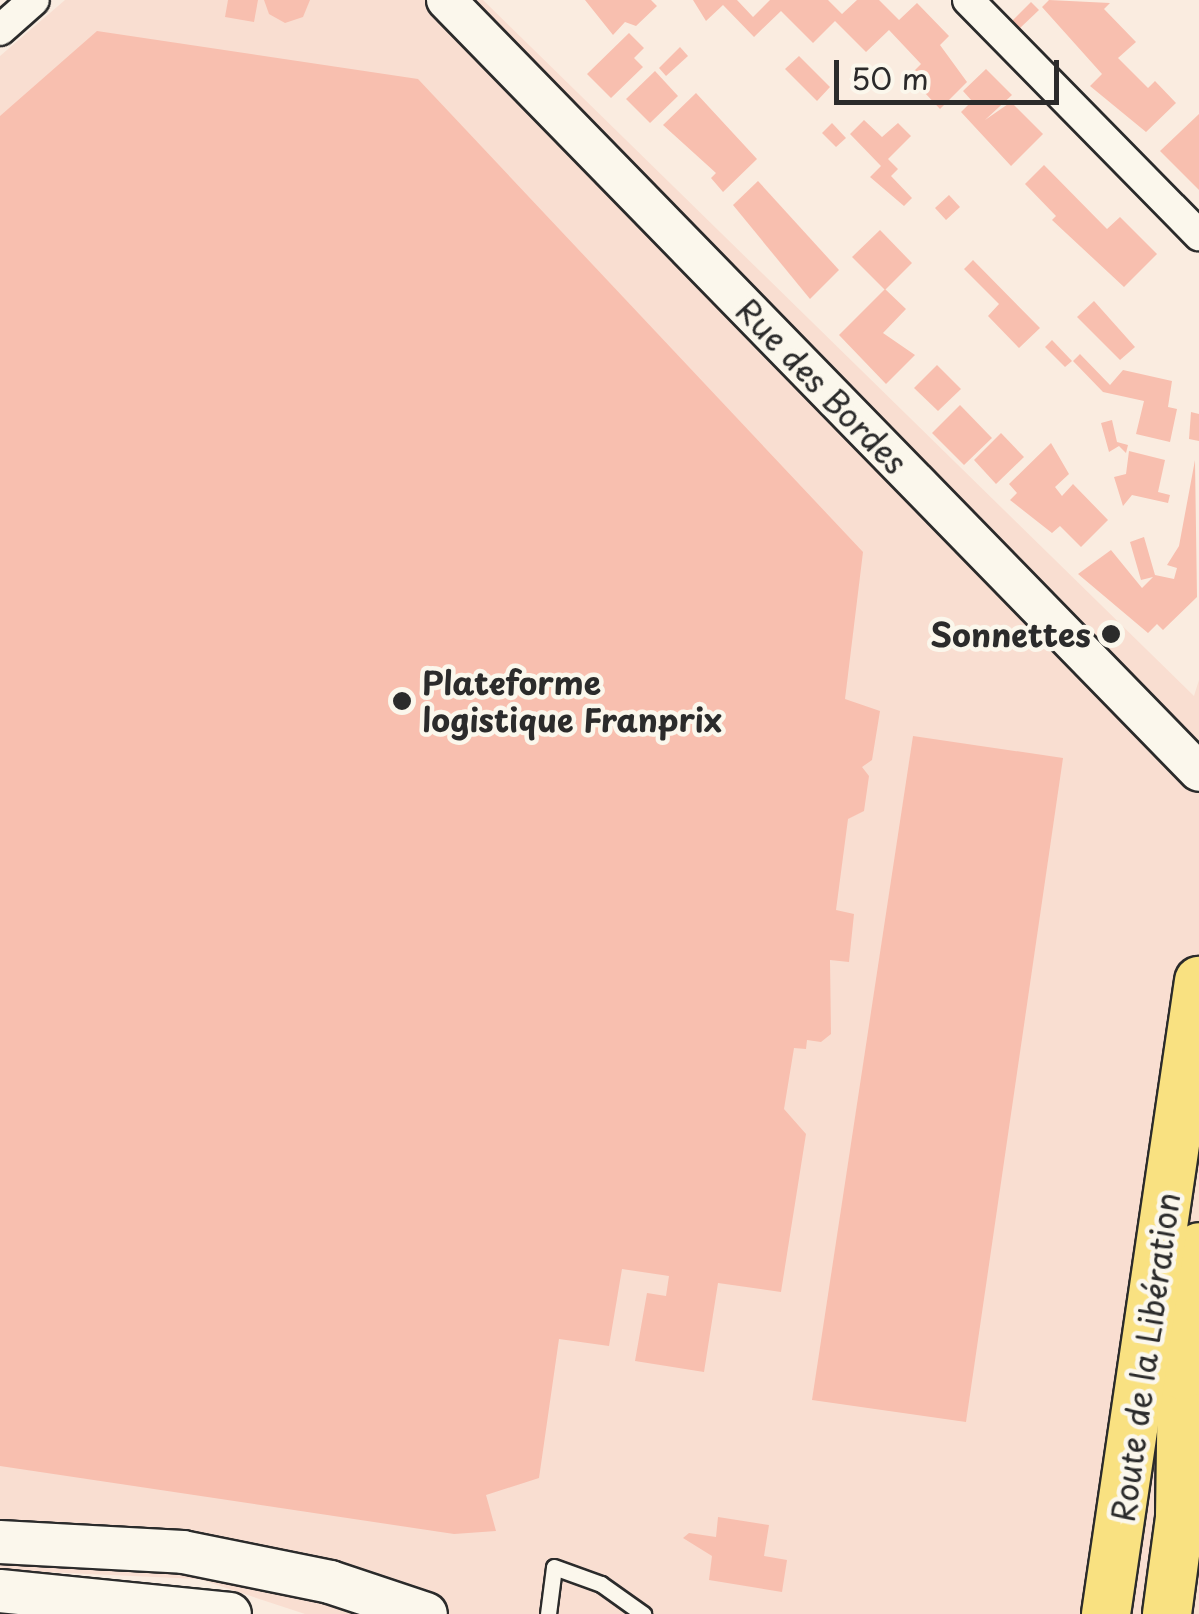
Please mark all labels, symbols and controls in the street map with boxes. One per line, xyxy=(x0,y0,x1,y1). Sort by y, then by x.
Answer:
scale bar xyxy=(839,40,1064,102)
text: 50 m xyxy=(851,55,929,100)
street label: Rue des Bordes xyxy=(727,289,917,483)
place label: Sonnettes xyxy=(930,615,1091,653)
marker: Sonnettes xyxy=(1100,623,1122,645)
place label: Plateforme logistique Franprix xyxy=(422,664,725,739)
marker: Plateforme logistique Franprix xyxy=(391,690,413,712)
street label: Route de la Libération xyxy=(1103,1188,1187,1526)

